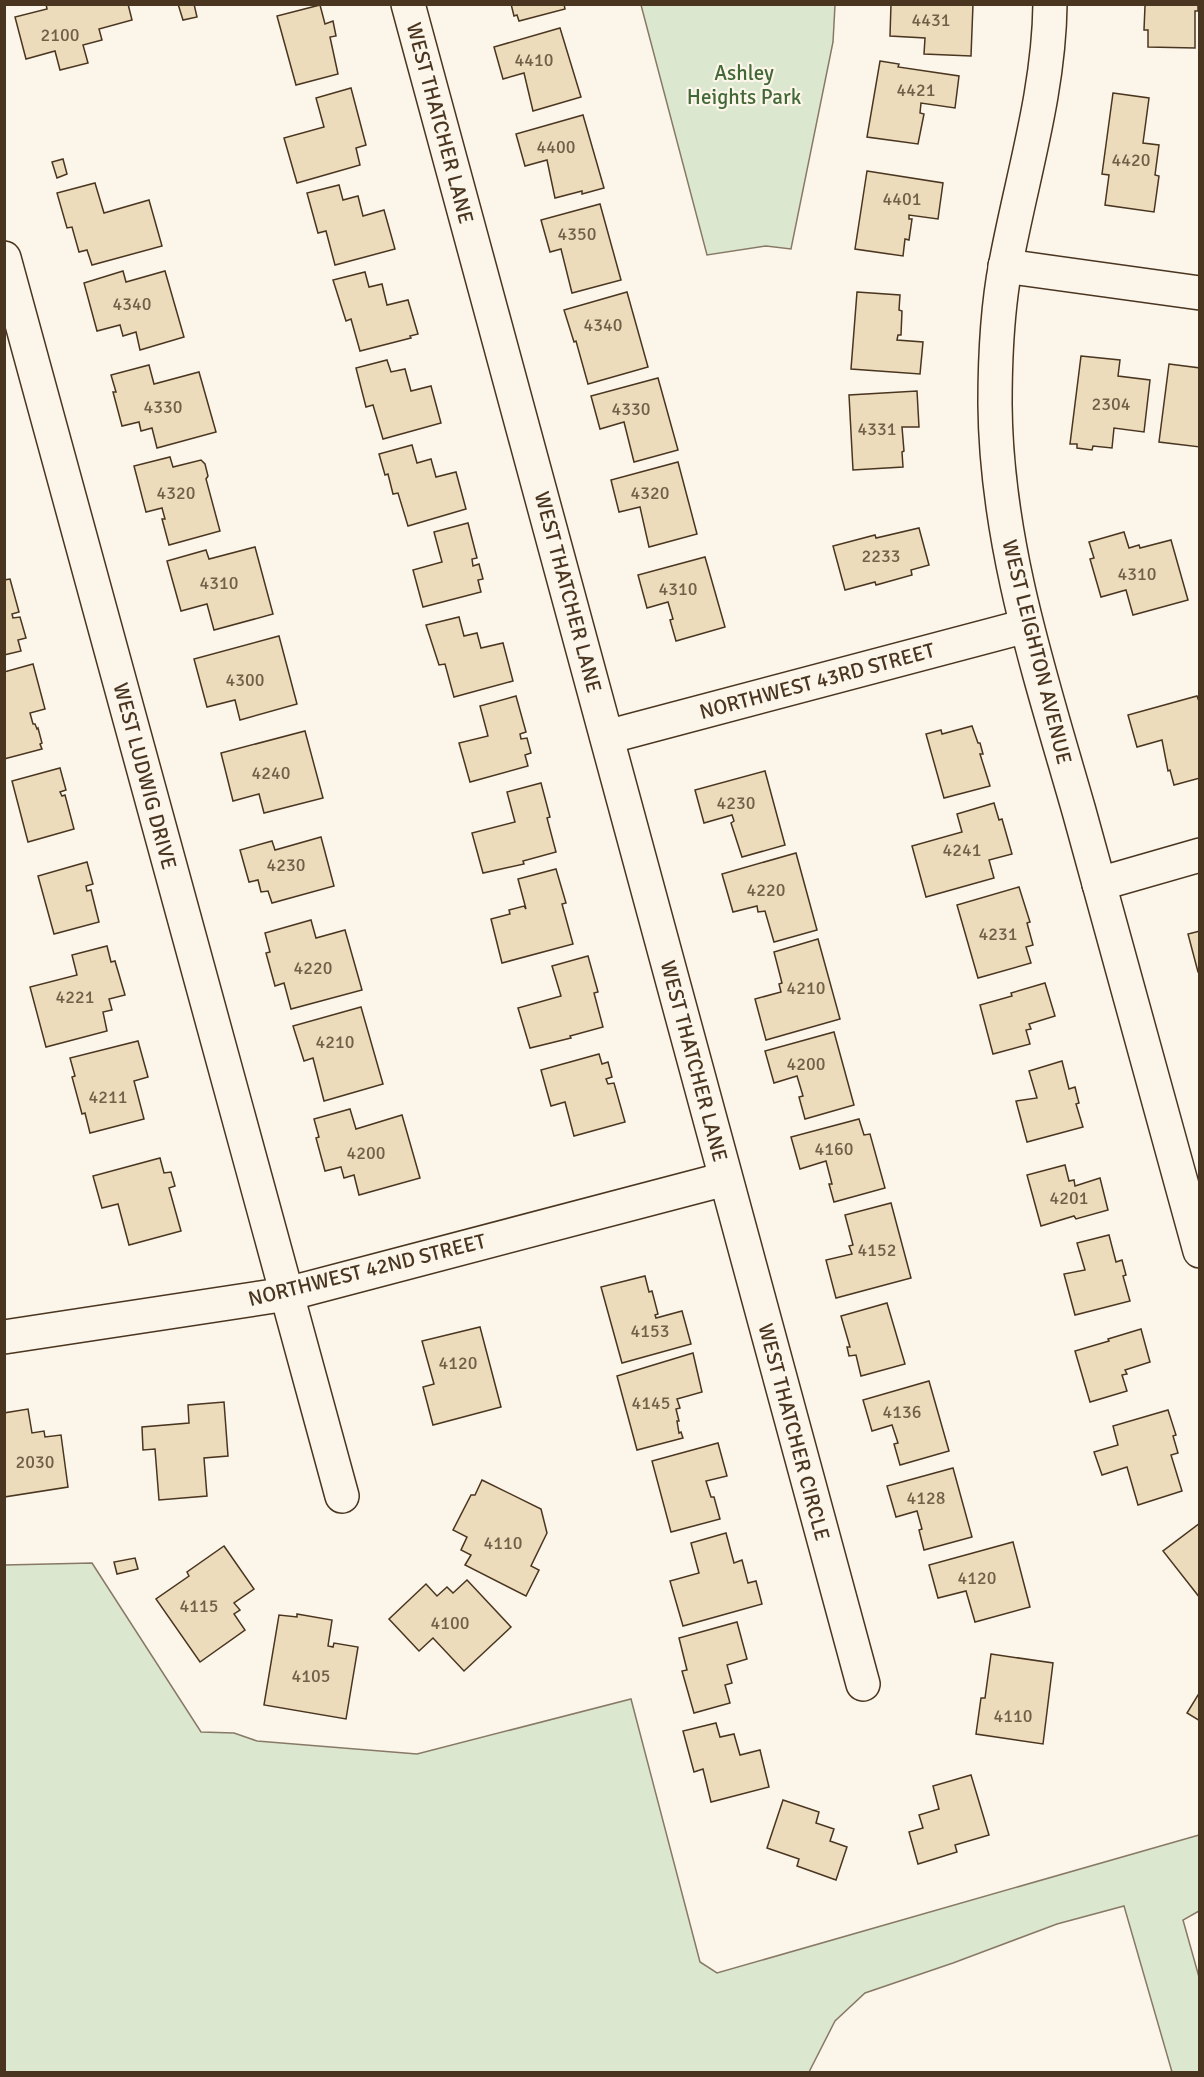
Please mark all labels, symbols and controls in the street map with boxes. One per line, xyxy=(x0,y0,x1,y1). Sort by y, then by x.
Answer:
house number: 4431 xyxy=(912,9,950,31)
street label: WEST THATCHER LANE xyxy=(401,20,479,226)
house number: 2100 xyxy=(41,24,79,46)
house number: 4410 xyxy=(515,49,553,71)
park label: Ashley Heights Park xyxy=(687,60,802,110)
house number: 4421 xyxy=(897,79,935,101)
house number: 4400 xyxy=(537,136,575,158)
house number: 4420 xyxy=(1112,149,1150,171)
house number: 4401 xyxy=(883,188,921,210)
house number: 4350 xyxy=(558,223,596,245)
house number: 4340 xyxy=(113,293,151,315)
house number: 4340 xyxy=(584,314,622,336)
house number: 2304 xyxy=(1092,393,1131,415)
house number: 4330 xyxy=(144,396,182,418)
house number: 4330 xyxy=(612,398,650,420)
house number: 4331 xyxy=(858,418,896,440)
house number: 4320 xyxy=(157,482,195,504)
house number: 4320 xyxy=(631,482,669,504)
street label: WEST THATCHER LANE xyxy=(529,489,607,695)
street label: WEST LEIGHTON AVENUE xyxy=(996,537,1078,767)
house number: 2233 xyxy=(862,545,900,567)
house number: 4310 xyxy=(1118,563,1156,585)
house number: 4310 xyxy=(200,572,238,594)
house number: 4310 xyxy=(659,578,697,600)
street label: NORTHWEST 43RD STREET xyxy=(697,637,938,725)
house number: 4300 xyxy=(226,669,264,691)
street label: WEST LUDWIG DRIVE xyxy=(108,680,182,872)
house number: 4240 xyxy=(252,762,290,784)
house number: 4230 xyxy=(717,792,755,814)
house number: 4241 xyxy=(943,839,981,861)
house number: 4230 xyxy=(267,854,305,876)
house number: 4220 xyxy=(747,879,785,901)
house number: 4231 xyxy=(979,923,1017,945)
house number: 4220 xyxy=(294,957,332,979)
street label: WEST THATCHER LANE xyxy=(655,958,733,1164)
house number: 4210 xyxy=(787,977,825,999)
house number: 4221 xyxy=(56,986,94,1008)
house number: 4210 xyxy=(316,1031,354,1053)
house number: 4200 xyxy=(787,1053,825,1075)
house number: 4211 xyxy=(89,1086,127,1108)
house number: 4160 xyxy=(815,1138,853,1160)
house number: 4200 xyxy=(347,1142,385,1164)
house number: 4201 xyxy=(1050,1187,1088,1209)
street label: NORTHWEST 42ND STREET xyxy=(245,1228,489,1312)
house number: 4152 xyxy=(858,1239,896,1261)
house number: 4153 xyxy=(631,1320,669,1342)
street label: WEST THATCHER CIRCLE xyxy=(752,1320,836,1544)
house number: 4120 xyxy=(439,1352,477,1374)
house number: 4145 xyxy=(632,1392,670,1414)
house number: 4136 xyxy=(883,1401,921,1423)
house number: 2030 xyxy=(16,1451,54,1473)
house number: 4128 xyxy=(907,1487,945,1509)
house number: 4110 xyxy=(484,1532,522,1554)
house number: 4120 xyxy=(958,1567,996,1589)
house number: 4115 xyxy=(180,1595,218,1617)
house number: 4100 xyxy=(431,1612,469,1634)
house number: 4105 xyxy=(292,1665,330,1687)
house number: 4110 xyxy=(994,1705,1032,1727)

